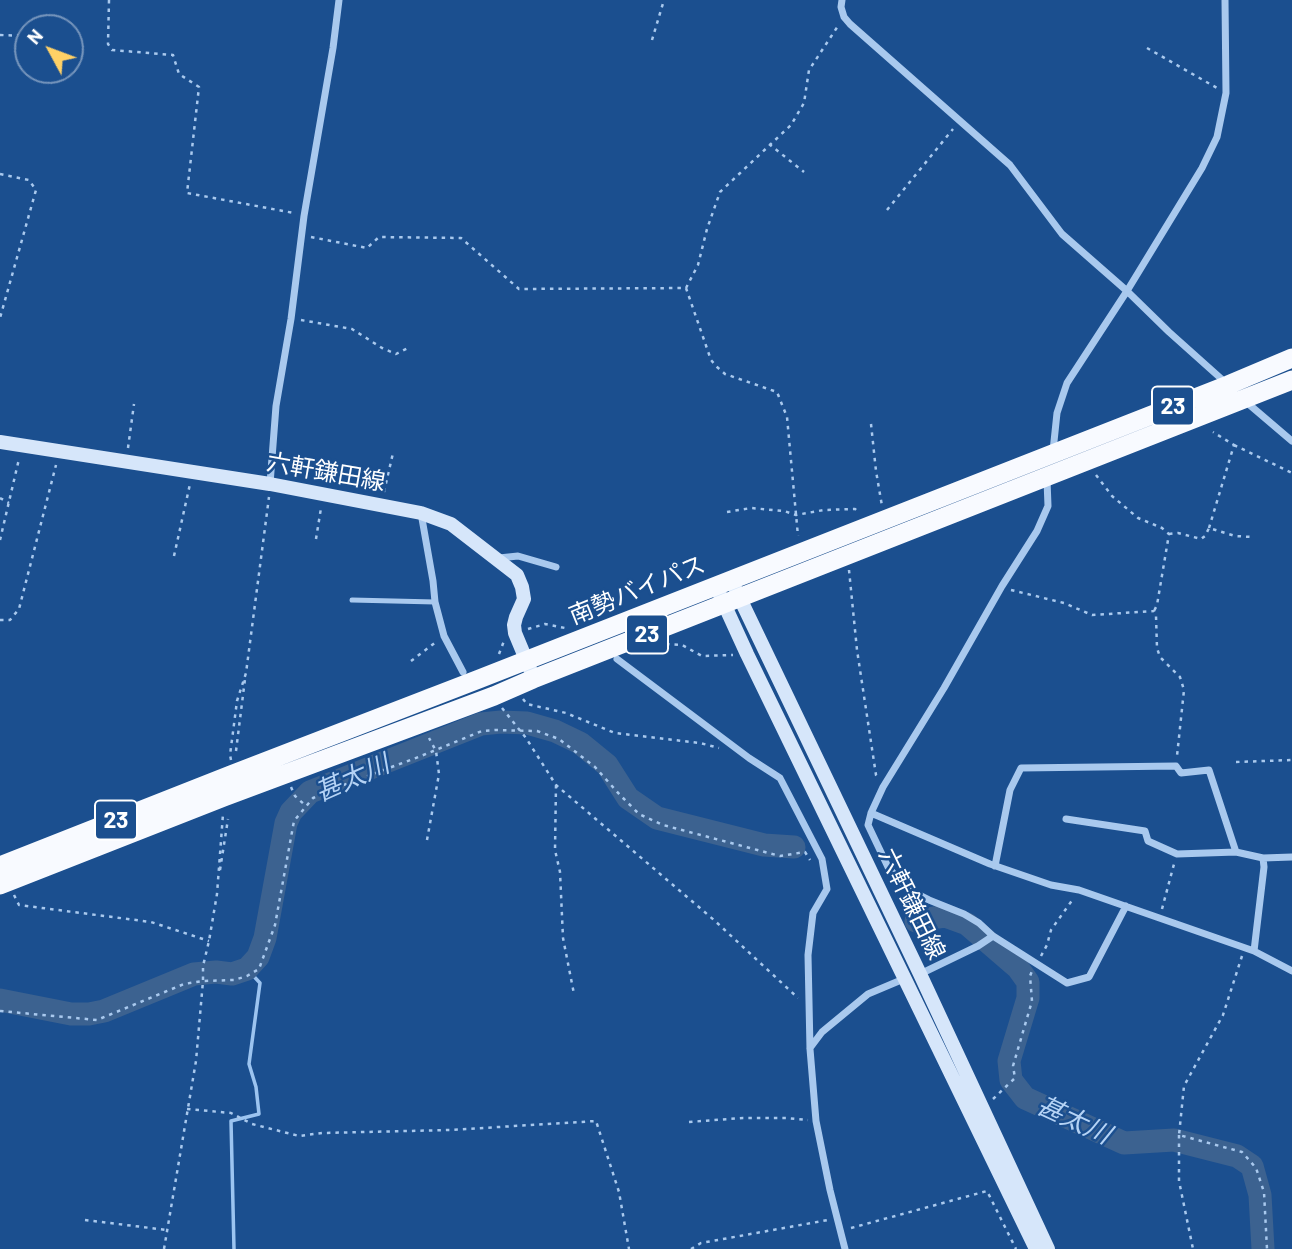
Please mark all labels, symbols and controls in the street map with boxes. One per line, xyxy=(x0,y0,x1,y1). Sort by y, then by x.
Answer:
north arrow xyxy=(14,14,84,84)
text: N xyxy=(21,24,47,49)
road number: 23 xyxy=(1152,386,1194,426)
street label: 六軒鎌田線 xyxy=(264,447,388,497)
street label: 南勢バイパス xyxy=(565,550,709,630)
road number: 23 xyxy=(626,614,668,654)
water label: 甚太川 xyxy=(310,748,394,808)
road number: 23 xyxy=(95,800,137,840)
street label: 六軒鎌田線 xyxy=(873,844,951,964)
water label: 甚太川 xyxy=(1032,1089,1116,1151)

